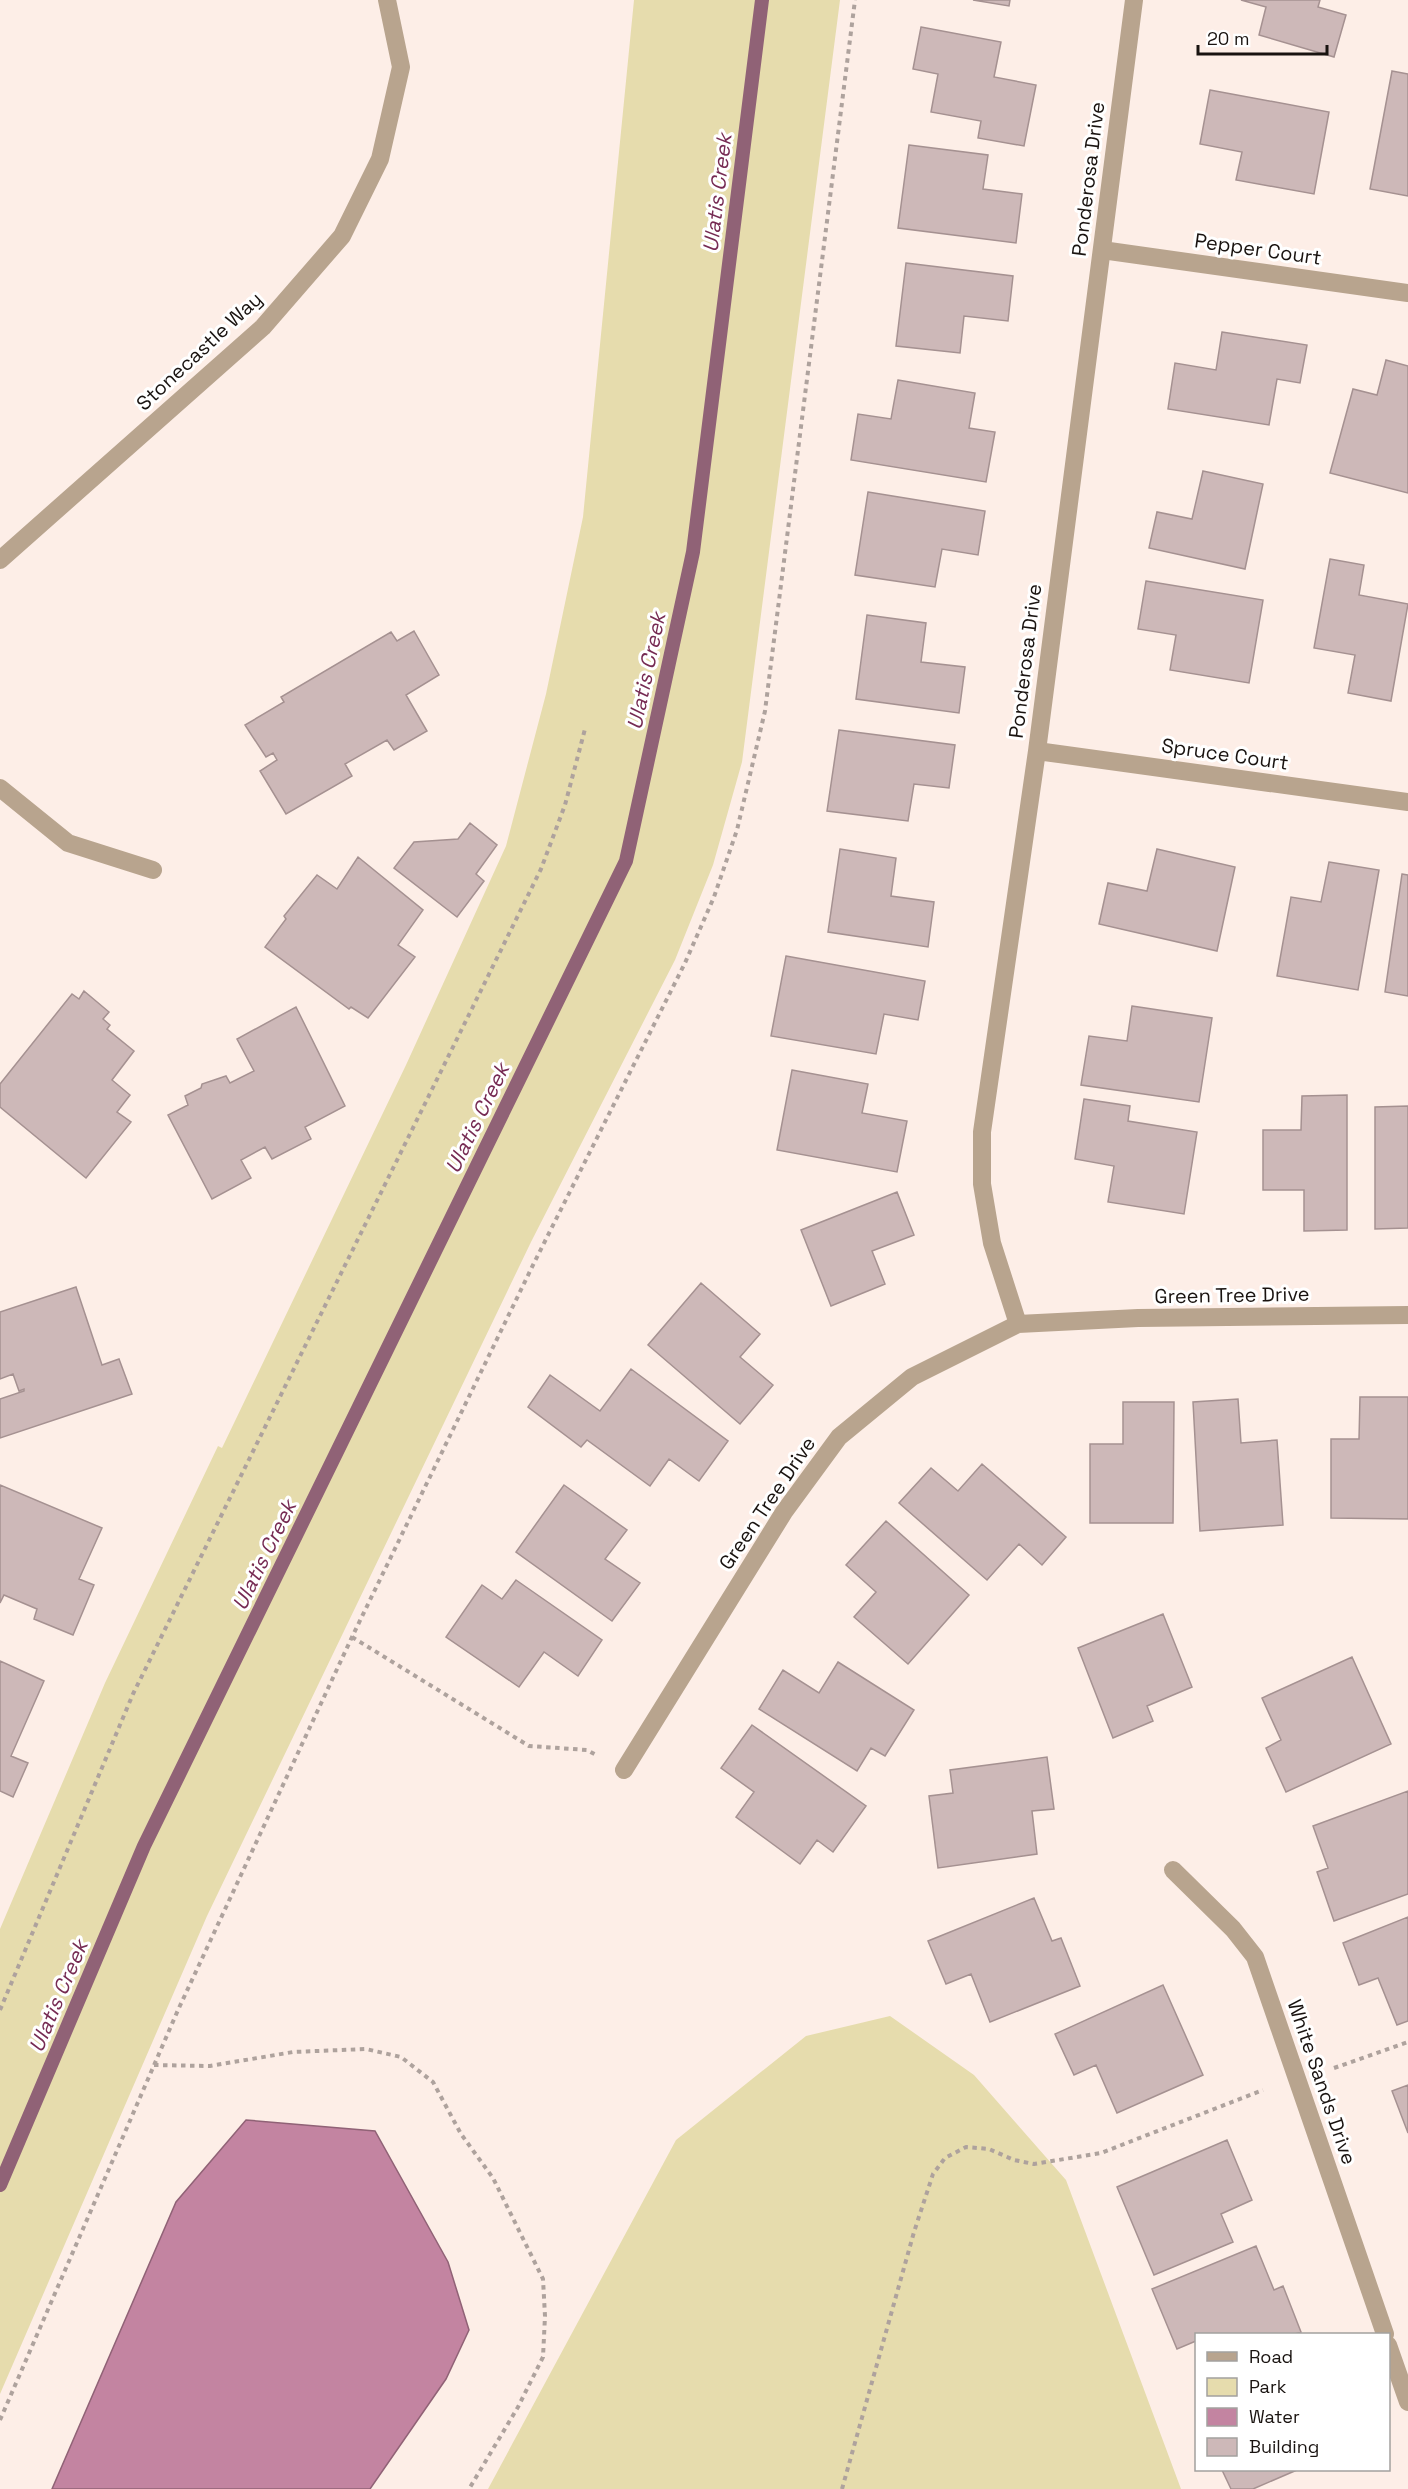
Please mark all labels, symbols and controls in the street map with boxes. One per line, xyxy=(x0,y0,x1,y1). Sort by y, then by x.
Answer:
scale bar xyxy=(1198,18,1327,56)
text: 20 m xyxy=(1207,27,1250,50)
street label: Ponderosa Drive xyxy=(1066,100,1110,258)
water label: Ulatis Creek xyxy=(696,130,738,254)
street label: Pepper Court xyxy=(1193,227,1323,271)
street label: Stonecastle Way xyxy=(131,286,267,416)
street label: Ponderosa Drive xyxy=(1003,582,1047,740)
water label: Ulatis Creek xyxy=(620,607,672,732)
street label: Spruce Court xyxy=(1160,732,1290,776)
water label: Ulatis Creek xyxy=(439,1056,516,1177)
street label: Green Tree Drive xyxy=(1154,1281,1310,1309)
street label: Green Tree Drive xyxy=(713,1431,821,1575)
water label: Ulatis Creek xyxy=(226,1493,303,1614)
water label: Ulatis Creek xyxy=(22,1933,95,2056)
street label: White Sands Drive xyxy=(1282,1996,1362,2168)
legend xyxy=(1195,2333,1390,2471)
text: Road xyxy=(1249,2345,1293,2368)
text: Park xyxy=(1249,2375,1287,2398)
text: Water xyxy=(1249,2405,1300,2428)
text: Building xyxy=(1249,2435,1319,2458)

